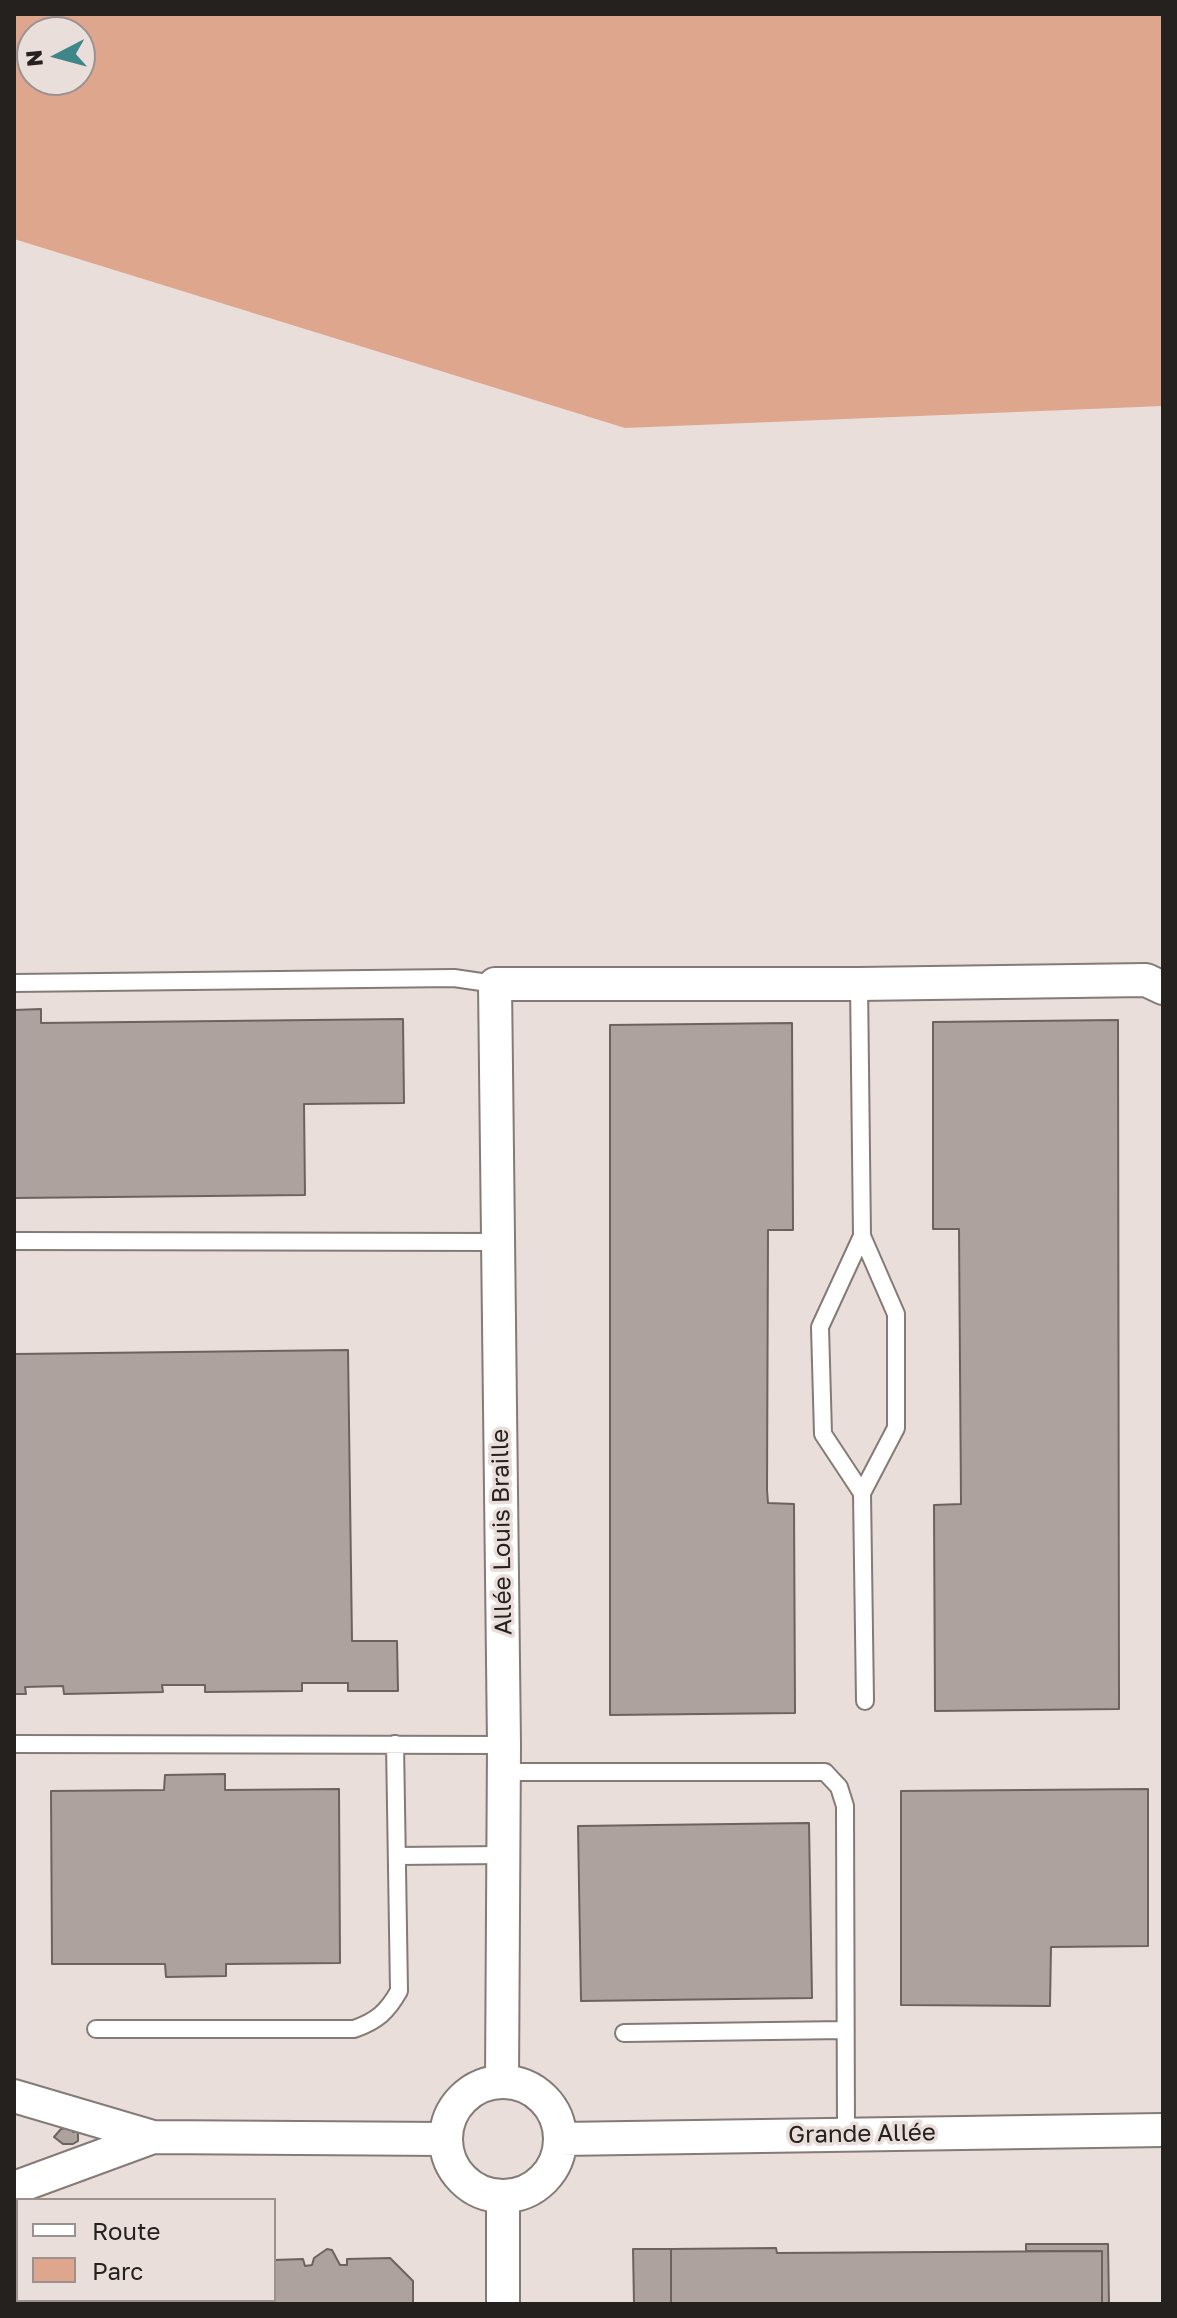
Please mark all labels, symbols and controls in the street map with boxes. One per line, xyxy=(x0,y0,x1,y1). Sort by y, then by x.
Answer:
north arrow xyxy=(16,16,96,96)
text: N xyxy=(19,49,48,68)
street label: Allée Louis Braille xyxy=(486,1429,518,1635)
street label: Grande Allée xyxy=(788,2118,936,2150)
legend xyxy=(16,2198,276,2302)
text: Route xyxy=(92,2216,161,2245)
text: Parc xyxy=(92,2256,143,2285)

